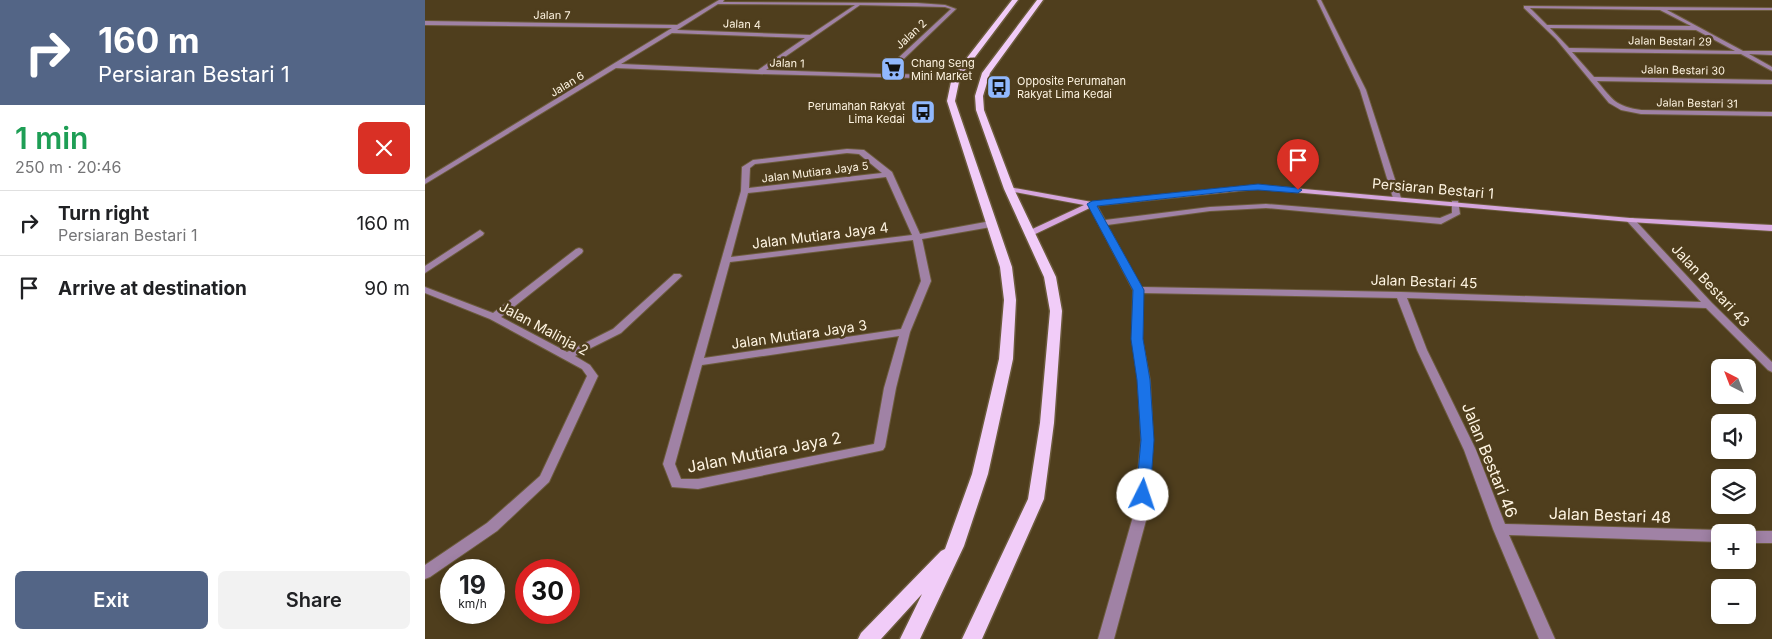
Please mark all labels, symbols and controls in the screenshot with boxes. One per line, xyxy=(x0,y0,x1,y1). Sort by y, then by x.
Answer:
street label: Jalan 7 xyxy=(533,8,571,22)
street label: Jalan 4 xyxy=(723,16,761,32)
street label: Jalan 2 xyxy=(892,16,930,52)
text: 160 m xyxy=(98,19,200,61)
icon: right xyxy=(15,20,80,85)
street label: Jalan Bestari 29 xyxy=(1628,33,1712,49)
street label: Jalan 1 xyxy=(769,55,805,71)
supermarket icon: Chang Seng Mini Market xyxy=(880,56,906,82)
place label: Chang Seng Mini Market xyxy=(911,56,975,83)
text: Persiaran Bestari 1 xyxy=(98,61,290,87)
street label: Jalan Bestari 30 xyxy=(1641,62,1725,78)
street label: Jalan 6 xyxy=(547,68,587,100)
bus stop icon: Opposite Perumahan Rakyat Lima Kedai xyxy=(986,74,1012,100)
place label: Opposite Perumahan Rakyat Lima Kedai xyxy=(1017,74,1126,101)
street label: Jalan Bestari 31 xyxy=(1656,95,1738,111)
place label: Perumahan Rakyat Lima Kedai xyxy=(808,99,905,126)
bus stop icon: Perumahan Rakyat Lima Kedai xyxy=(910,99,936,125)
text: 1 min xyxy=(15,120,88,156)
button: close xyxy=(358,122,410,174)
pin xyxy=(1277,139,1319,190)
icon: arrive xyxy=(1284,146,1312,174)
text: 250 m · 20:46 xyxy=(15,157,121,177)
street label: Jalan Mutiara Jaya 5 xyxy=(761,158,870,186)
street label: Persiaran Bestari 1 xyxy=(1371,174,1495,202)
text: Turn right xyxy=(58,202,149,225)
icon: right xyxy=(15,209,43,237)
text: 160 m xyxy=(357,212,410,235)
street label: Jalan Mutiara Jaya 4 xyxy=(751,218,889,252)
text: Persiaran Bestari 1 xyxy=(58,225,197,245)
street label: Jalan Bestari 43 xyxy=(1668,240,1754,330)
street label: Jalan Bestari 45 xyxy=(1370,271,1478,291)
icon: arrive xyxy=(15,274,43,302)
text: Arrive at destination xyxy=(58,277,247,300)
text: 90 m xyxy=(364,277,410,300)
street label: Jalan Malinja 2 xyxy=(496,297,592,359)
street label: Jalan Mutiara Jaya 3 xyxy=(730,316,868,352)
north arrow xyxy=(1711,359,1756,404)
map controls xyxy=(1711,359,1756,624)
street label: Jalan Bestari 46 xyxy=(1458,400,1522,520)
button: sound xyxy=(1711,414,1756,459)
street label: Jalan Mutiara Jaya 2 xyxy=(685,427,843,477)
position arrow xyxy=(1116,468,1168,520)
button: layers xyxy=(1711,469,1756,514)
street label: Jalan Bestari 48 xyxy=(1549,503,1671,527)
button: + xyxy=(1711,524,1756,569)
speed limit sign: 30 xyxy=(515,559,580,624)
text: 19 xyxy=(459,570,486,600)
button: Exit xyxy=(15,571,208,629)
button: Share xyxy=(218,571,410,629)
button: − xyxy=(1711,579,1756,624)
text: km/h xyxy=(458,596,487,611)

